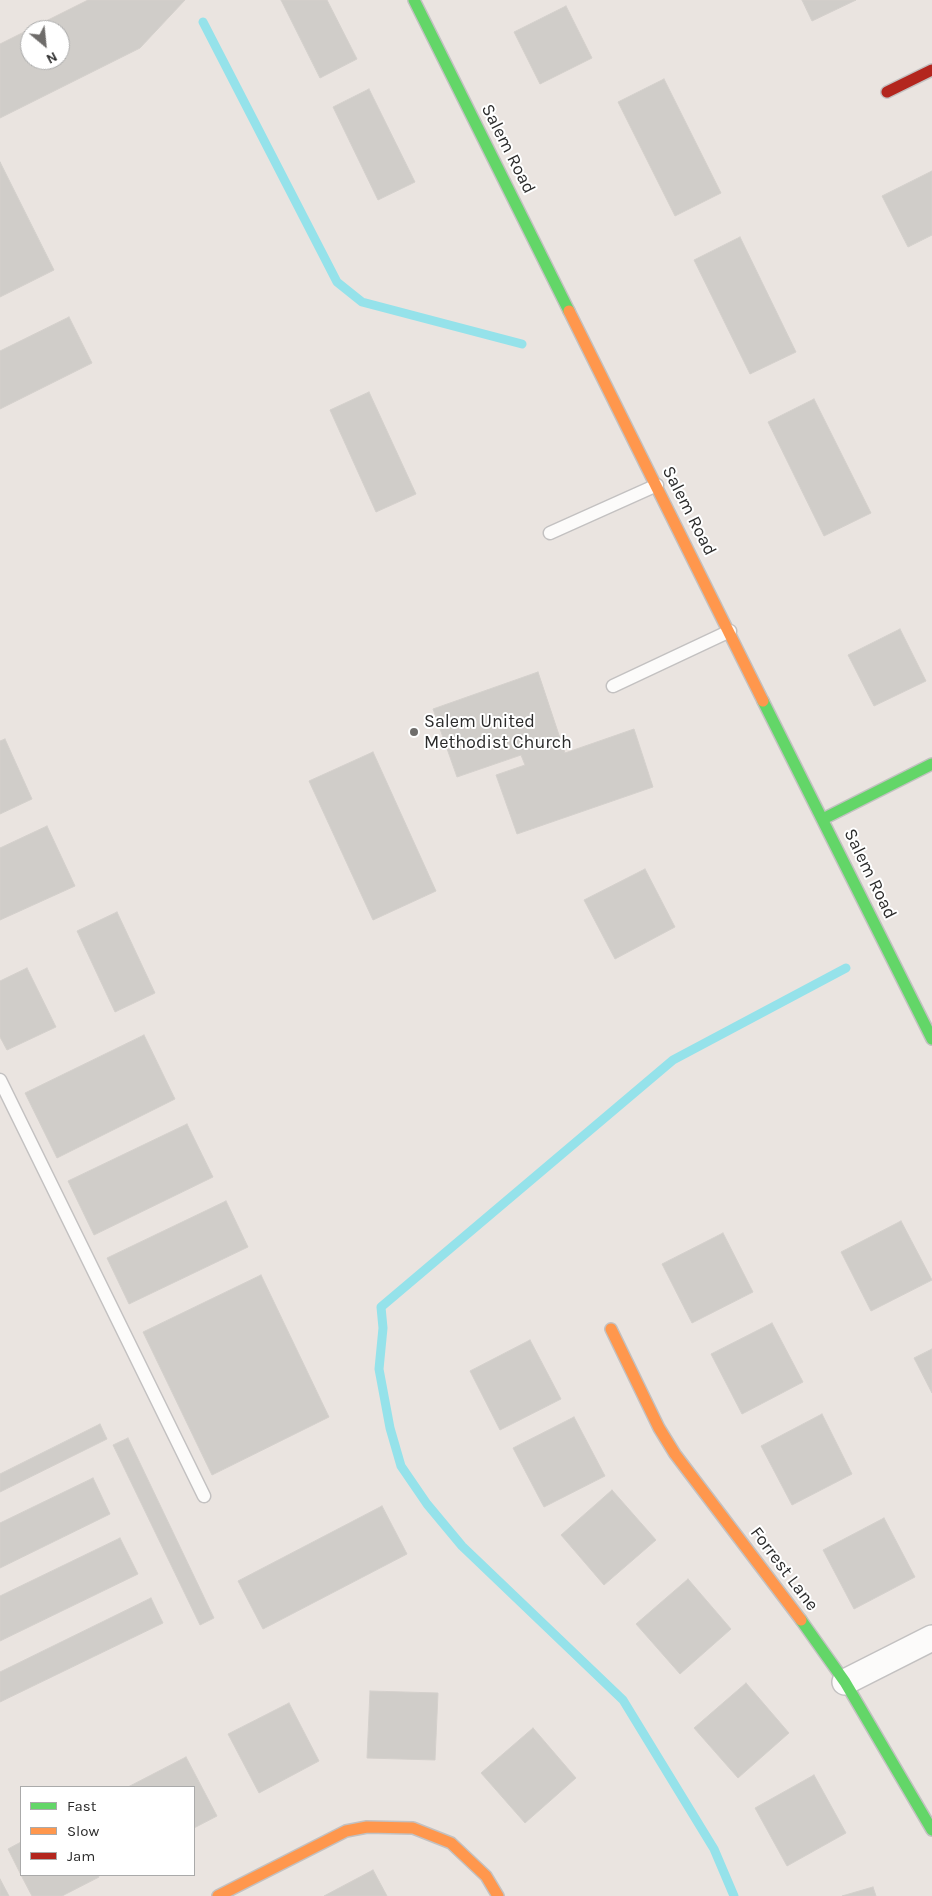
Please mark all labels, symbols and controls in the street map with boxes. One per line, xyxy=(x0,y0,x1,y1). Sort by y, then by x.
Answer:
north arrow xyxy=(20,20,70,70)
text: N xyxy=(43,48,60,68)
street label: Salem Road xyxy=(476,101,540,197)
street label: Salem Road xyxy=(657,463,721,559)
place label: Salem United Methodist Church xyxy=(424,711,572,754)
marker: Salem United Methodist Church xyxy=(408,726,420,738)
street label: Salem Road xyxy=(839,825,901,923)
street label: Forrest Lane xyxy=(745,1523,823,1615)
legend xyxy=(20,1786,195,1876)
text: Fast xyxy=(67,1797,96,1815)
text: Slow xyxy=(67,1822,99,1840)
text: Jam xyxy=(67,1847,95,1865)

